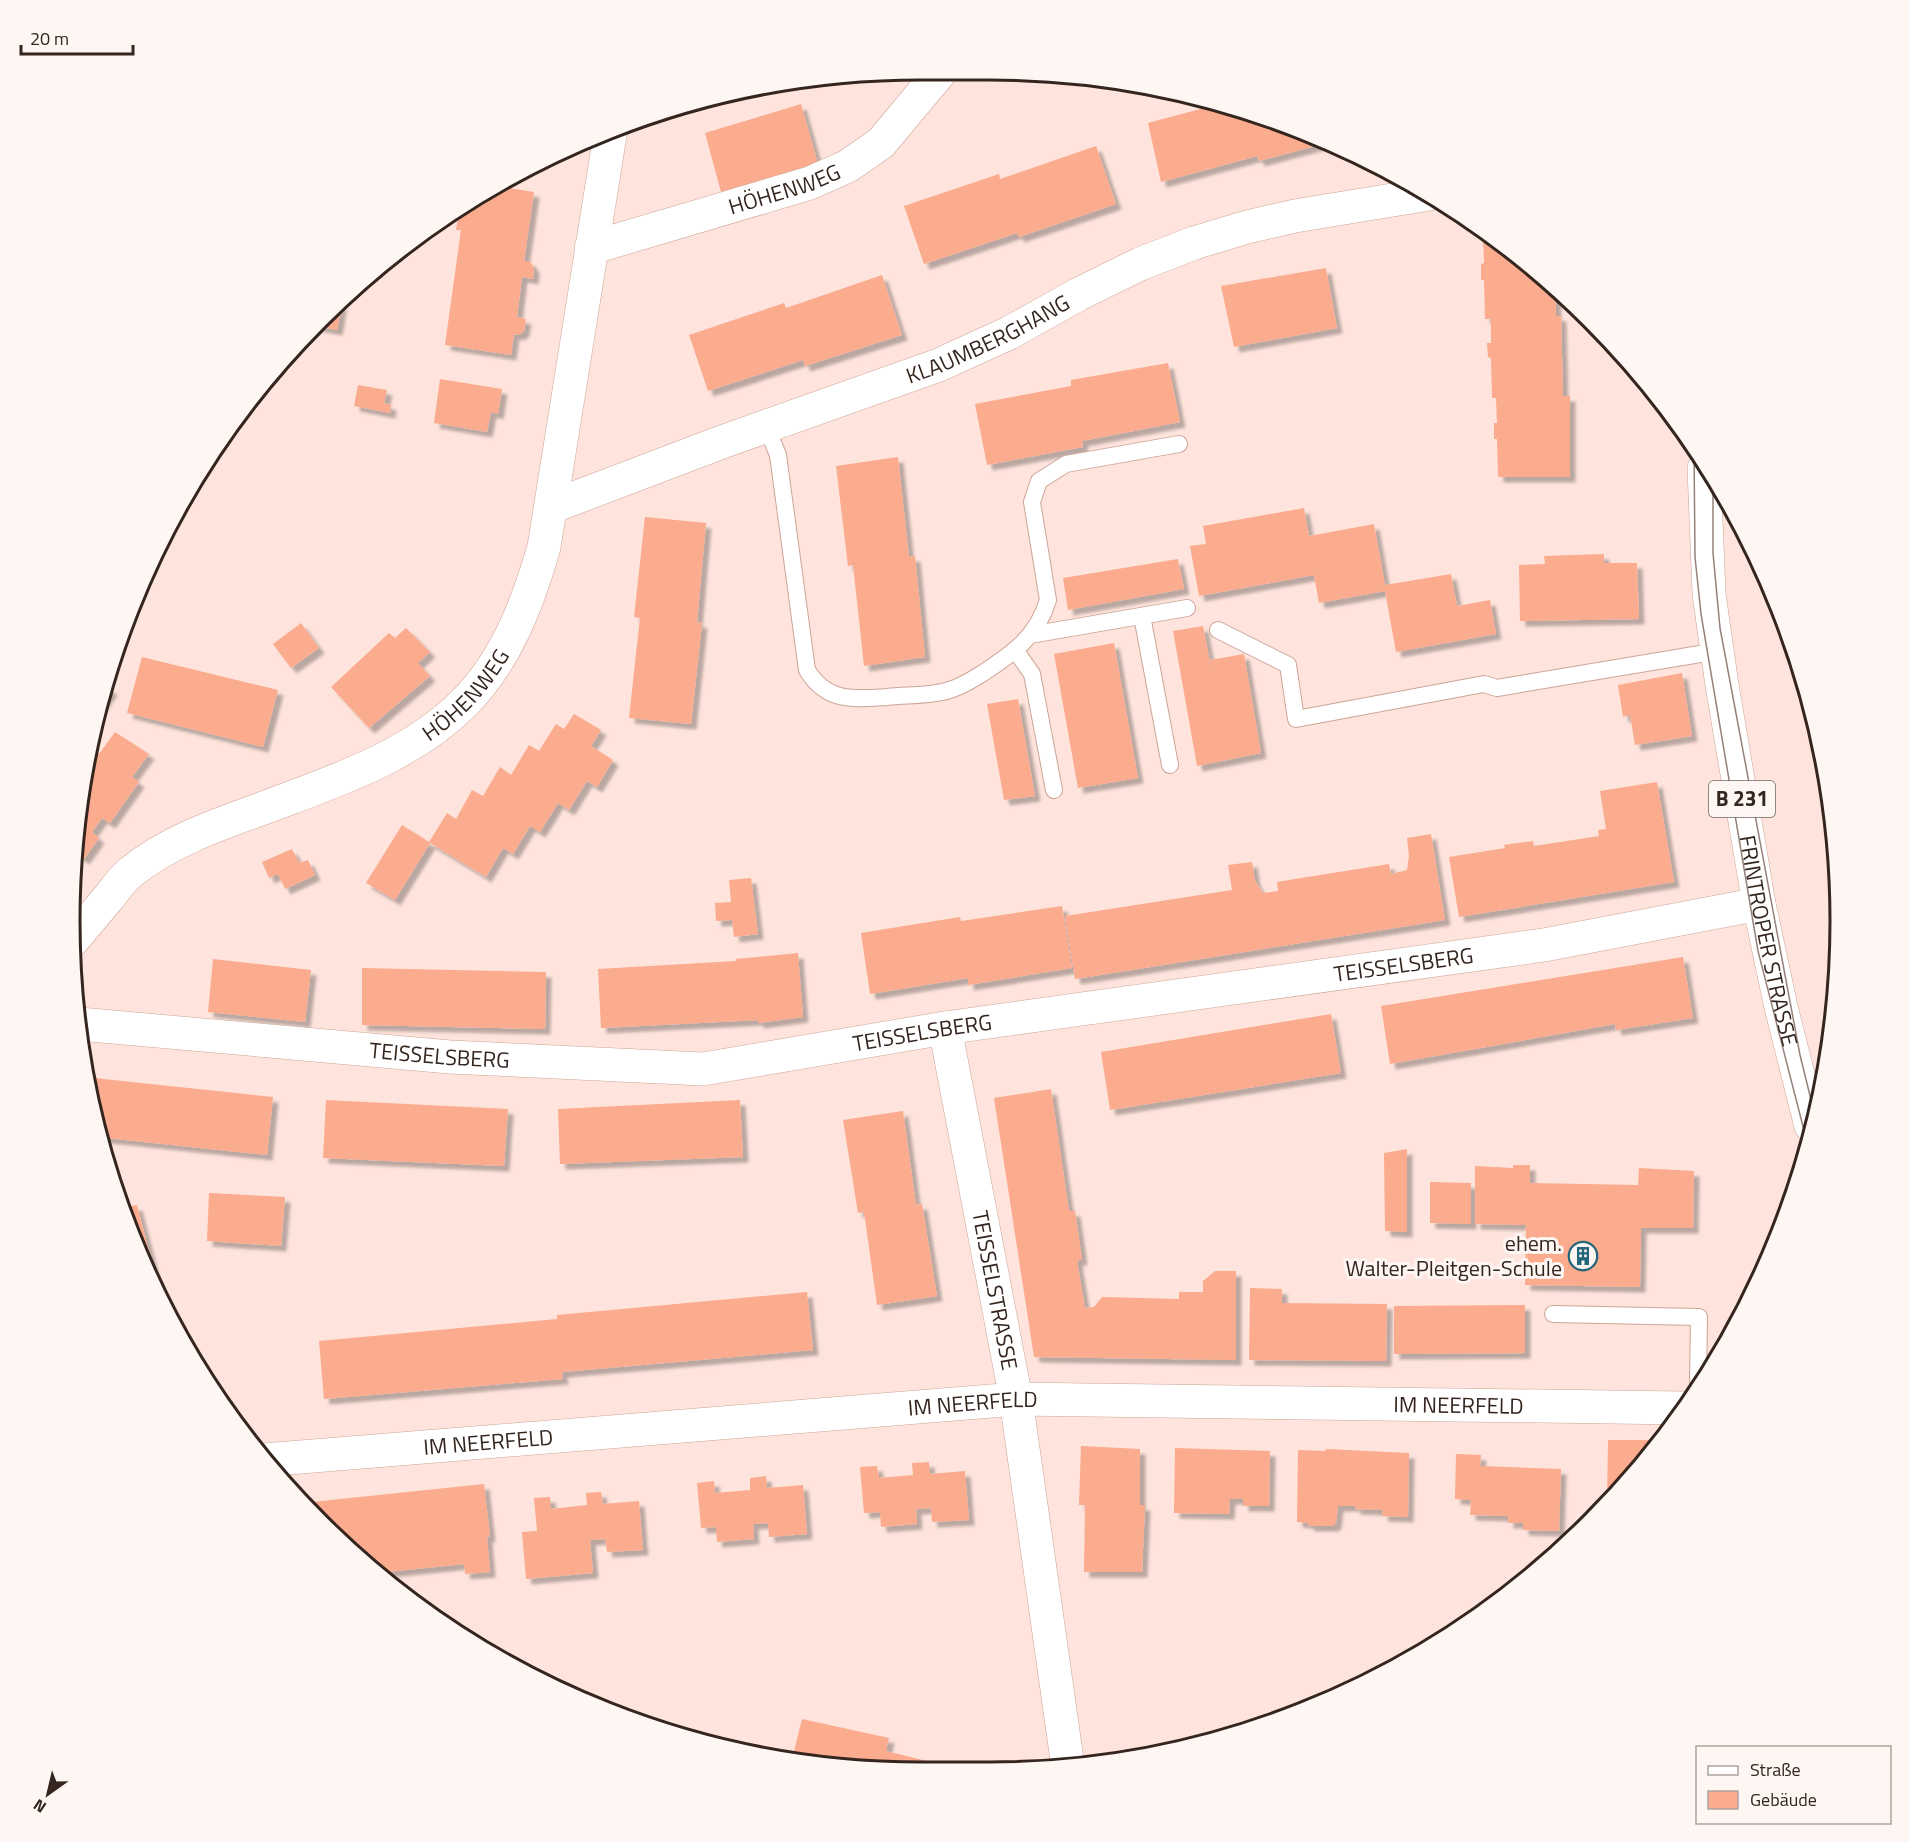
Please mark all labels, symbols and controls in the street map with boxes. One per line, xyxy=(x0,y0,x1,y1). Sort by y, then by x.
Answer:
scale bar xyxy=(21,18,134,56)
text: 20 m xyxy=(30,25,69,52)
street label: HÖHENWEG xyxy=(724,155,846,223)
street label: KLAUMBERGHANG xyxy=(901,286,1076,392)
street label: HÖHENWEG xyxy=(415,642,518,749)
road number: B 231 xyxy=(1709,781,1775,817)
street label: FRINTROPER STRASSE xyxy=(1731,833,1807,1050)
street label: TEISSELSBERG xyxy=(1331,938,1475,991)
street label: TEISSELSBERG xyxy=(850,1005,994,1060)
street label: TEISSELSBERG xyxy=(368,1033,511,1077)
street label: TEISSELSTRASSE xyxy=(963,1208,1027,1373)
place label: ehem. Walter-Pleitgen-Schule xyxy=(1345,1226,1562,1285)
building icon: ehem. Walter-Pleitgen-Schule xyxy=(1567,1240,1599,1272)
street label: IM NEERFELD xyxy=(906,1382,1038,1425)
street label: IM NEERFELD xyxy=(1393,1387,1524,1423)
street label: IM NEERFELD xyxy=(422,1420,554,1464)
legend xyxy=(1696,1746,1891,1824)
text: Straße xyxy=(1750,1756,1801,1783)
north arrow xyxy=(18,1764,78,1824)
text: Gebäude xyxy=(1750,1786,1817,1813)
text: N xyxy=(28,1793,51,1819)

